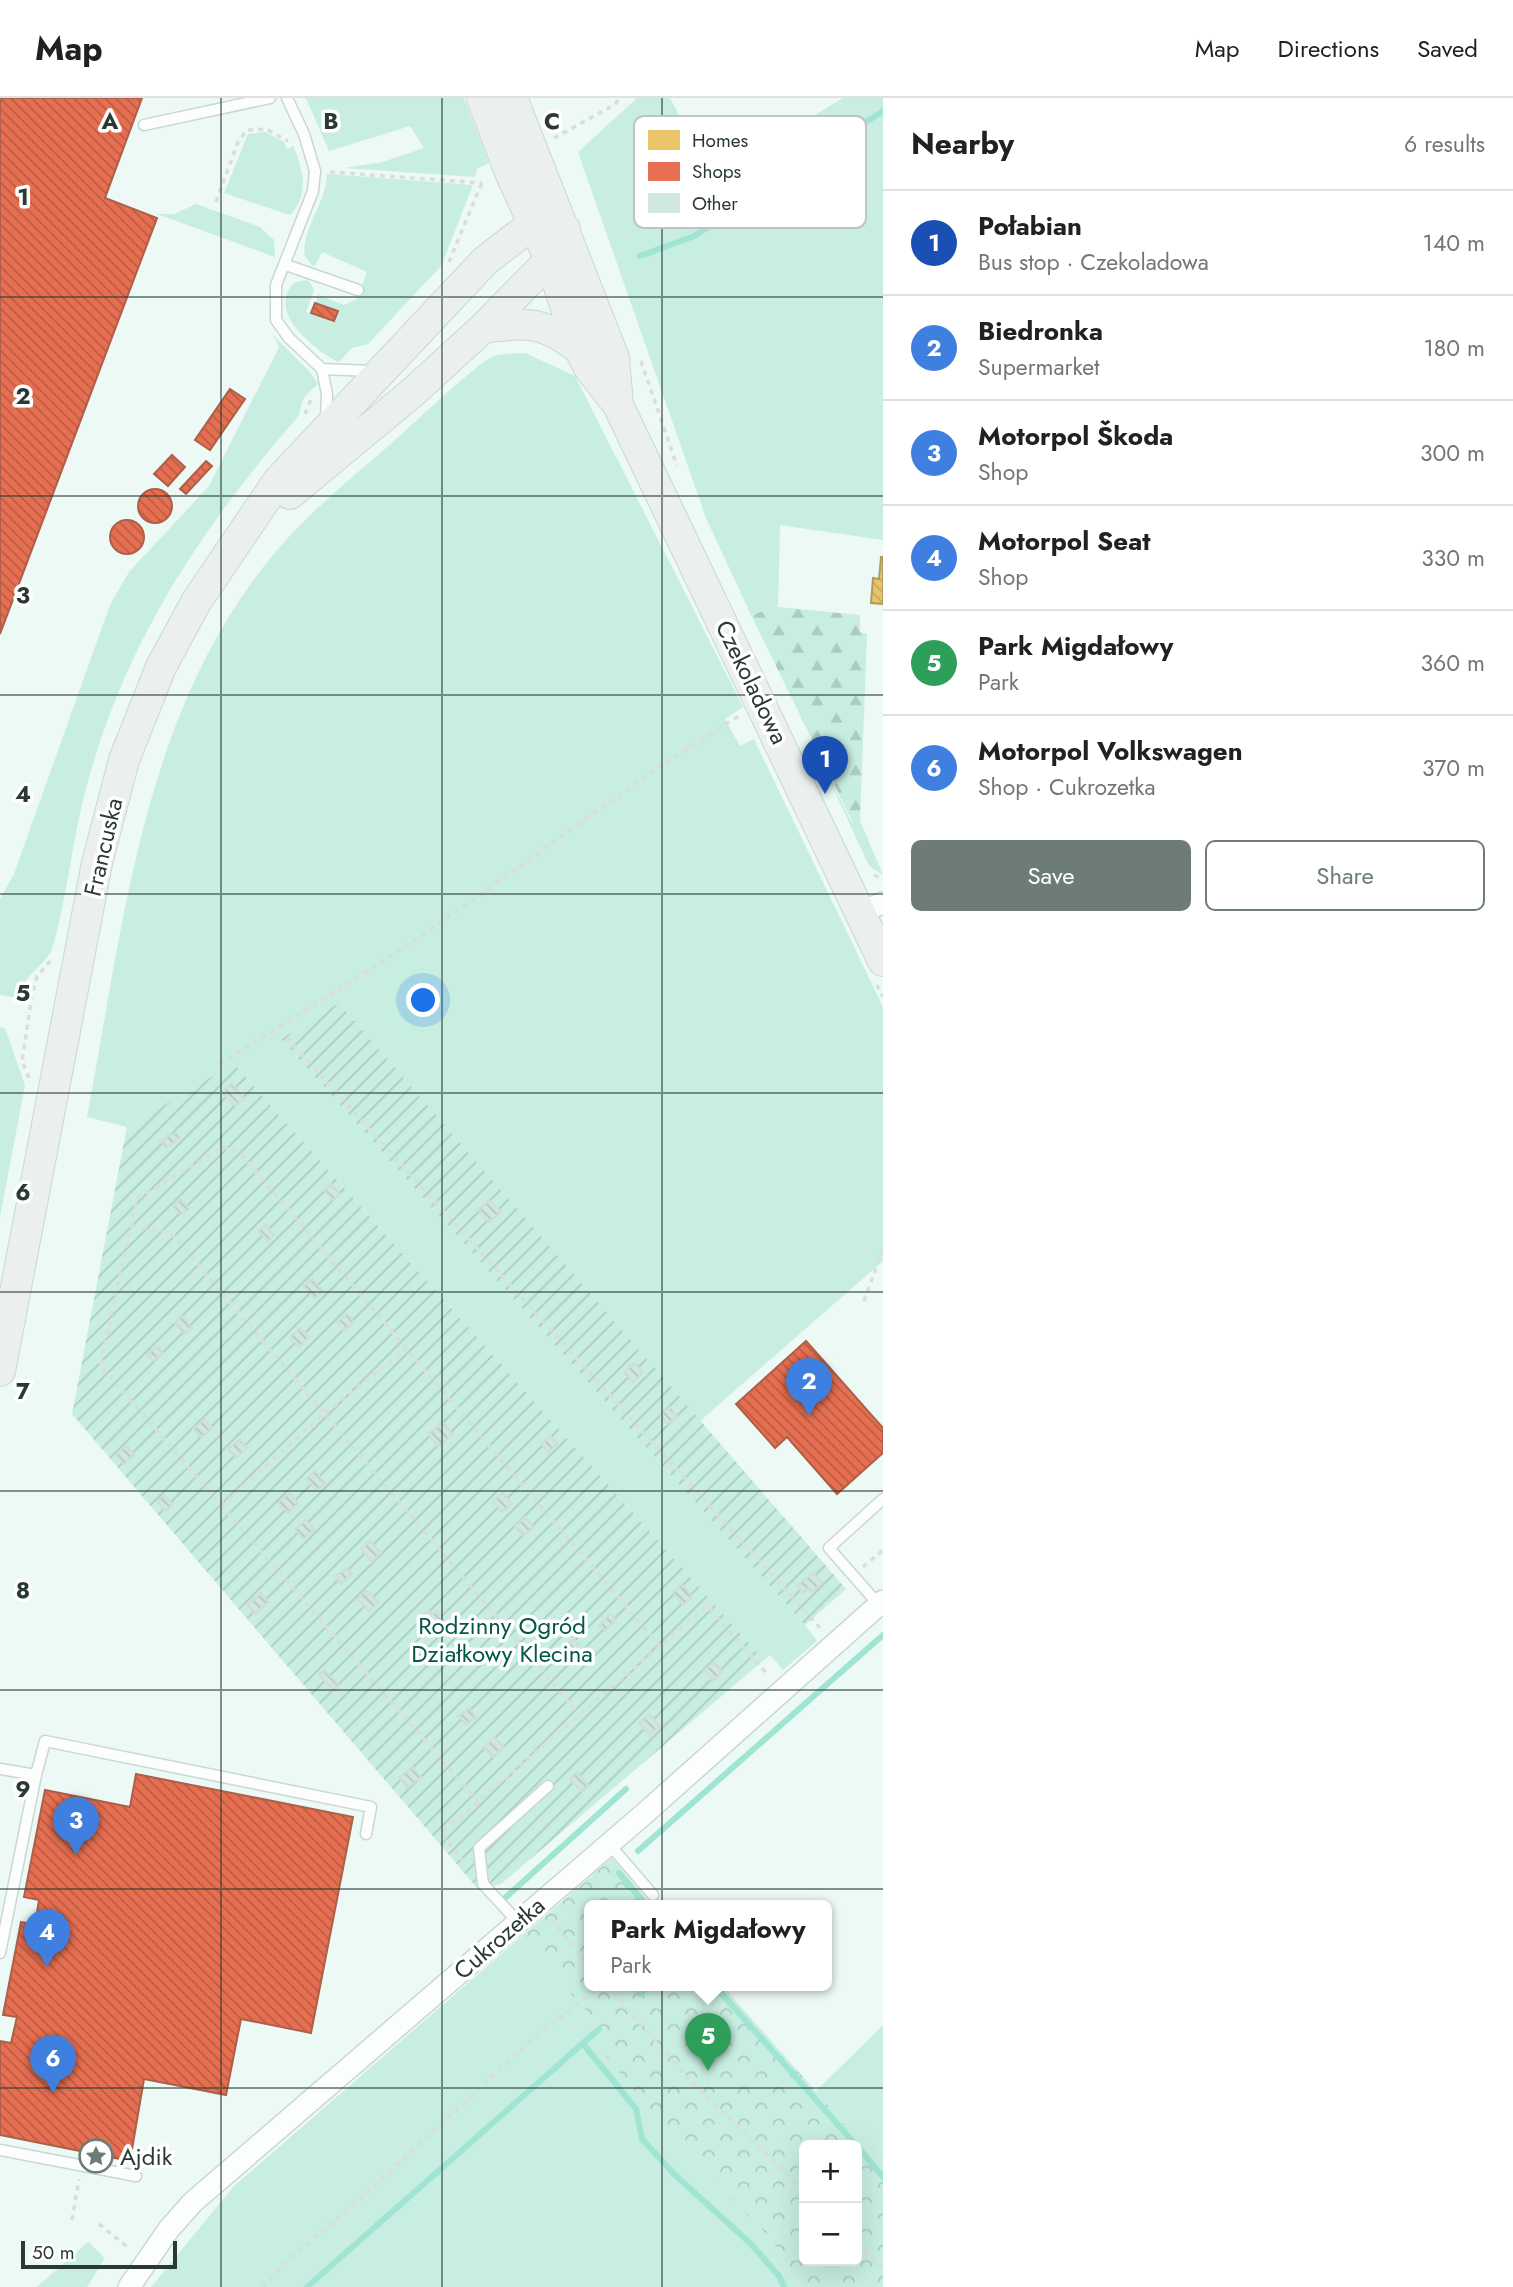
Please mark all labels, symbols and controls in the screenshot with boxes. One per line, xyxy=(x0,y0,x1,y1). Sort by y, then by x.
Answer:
text: Map xyxy=(35,25,103,72)
text: Map xyxy=(1195,31,1240,66)
text: Directions xyxy=(1278,31,1379,66)
text: Saved xyxy=(1417,31,1478,66)
text: A xyxy=(101,104,119,138)
text: B xyxy=(323,104,339,138)
text: C xyxy=(544,104,560,138)
legend xyxy=(634,116,866,228)
text: Nearby xyxy=(911,122,1014,165)
text: Homes xyxy=(692,127,749,154)
text: 6 results xyxy=(1404,127,1485,161)
text: Shops xyxy=(692,158,742,185)
text: 1 xyxy=(17,180,29,214)
text: Other xyxy=(692,190,738,217)
text: Połabian xyxy=(978,207,1082,245)
text: 1 xyxy=(928,226,940,260)
text: 140 m xyxy=(1423,226,1485,260)
text: Bus stop · Czekoladowa xyxy=(978,245,1209,279)
text: Biedronka xyxy=(978,312,1103,350)
text: 2 xyxy=(926,331,942,365)
text: 180 m xyxy=(1423,331,1485,365)
text: Supermarket xyxy=(978,350,1100,384)
text: 2 xyxy=(15,379,31,413)
text: Motorpol Škoda xyxy=(978,417,1173,455)
text: 3 xyxy=(927,436,941,470)
text: 300 m xyxy=(1420,436,1485,470)
text: Shop xyxy=(978,455,1028,489)
text: Motorpol Seat xyxy=(978,522,1150,560)
text: 4 xyxy=(926,541,942,575)
text: 330 m xyxy=(1421,541,1485,575)
text: Shop xyxy=(978,560,1028,594)
text: 3 xyxy=(16,578,30,612)
street label: Czekoladowa xyxy=(707,614,797,750)
text: Park Migdałowy xyxy=(978,627,1173,665)
text: 5 xyxy=(927,646,941,680)
text: 360 m xyxy=(1421,646,1485,680)
text: Park xyxy=(978,665,1019,699)
text: Motorpol Volkswagen xyxy=(978,732,1243,770)
pin: 1 xyxy=(802,736,848,794)
text: 6 xyxy=(926,751,942,785)
text: 370 m xyxy=(1422,751,1485,785)
text: Shop · Cukrozetka xyxy=(978,770,1156,804)
text: 4 xyxy=(15,777,31,811)
street label: Francuska xyxy=(75,794,131,900)
button: Save xyxy=(911,840,1191,911)
button: Share xyxy=(1205,840,1485,911)
text: 5 xyxy=(16,976,30,1010)
your location xyxy=(406,983,440,1017)
text: 6 xyxy=(15,1175,31,1209)
pin: 2 xyxy=(786,1358,832,1416)
text: 7 xyxy=(16,1374,30,1408)
text: 8 xyxy=(16,1573,30,1607)
park label: Rodzinny Ogród Działkowy Klecina xyxy=(411,1608,593,1671)
text: 9 xyxy=(15,1772,31,1806)
pin: 3 xyxy=(53,1797,99,1855)
street label: Cukrozetka xyxy=(446,1888,552,1988)
popup xyxy=(584,1900,832,1991)
pin: 4 xyxy=(24,1909,70,1967)
text: Park Migdałowy xyxy=(610,1910,806,1948)
text: Park xyxy=(610,1948,651,1982)
pin: 5 xyxy=(685,2013,731,2071)
pin: 6 xyxy=(30,2035,76,2093)
place icon: Ajdik xyxy=(77,2137,115,2175)
place label: Ajdik xyxy=(120,2139,173,2174)
map controls xyxy=(799,2140,862,2266)
button: + xyxy=(799,2140,862,2203)
button: − xyxy=(799,2203,862,2266)
scale bar xyxy=(21,2238,177,2270)
text: 50 m xyxy=(32,2239,75,2266)

